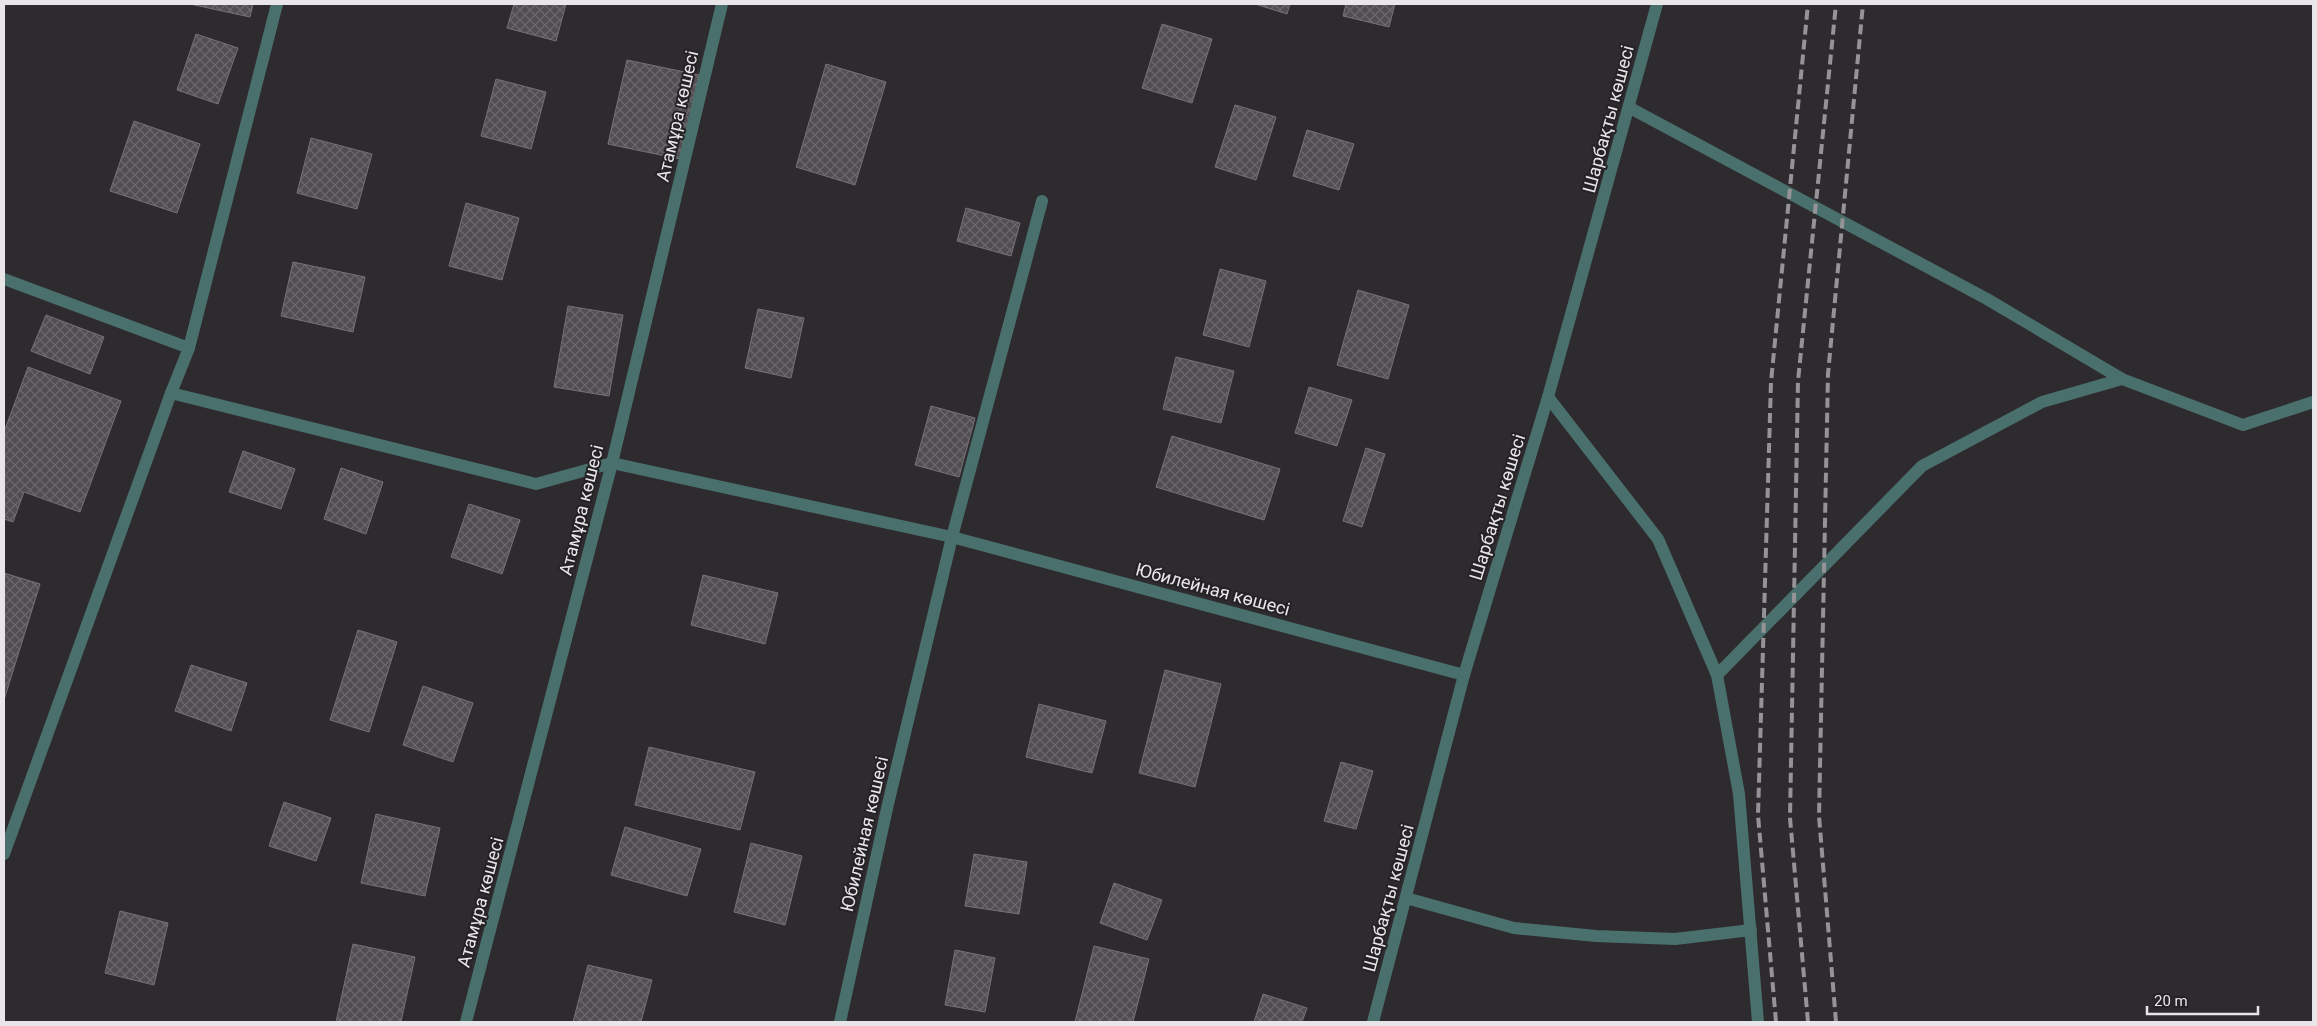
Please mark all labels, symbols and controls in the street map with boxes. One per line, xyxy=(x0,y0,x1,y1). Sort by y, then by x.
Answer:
street label: Шарбақты көшесі xyxy=(1578,43,1638,195)
street label: Атамұра көшесі xyxy=(652,48,702,184)
street label: Шарбақты көшесі xyxy=(1465,431,1529,583)
street label: Атамұра көшесі xyxy=(555,442,607,578)
street label: Юбилейная көшесі xyxy=(1134,558,1292,620)
street label: Юбилейная көшесі xyxy=(836,754,892,914)
street label: Шарбақты көшесі xyxy=(1358,822,1418,974)
street label: Атамұра көшесі xyxy=(453,835,507,969)
scale bar xyxy=(2147,984,2258,1016)
text: 20 m xyxy=(2154,992,2188,1010)

